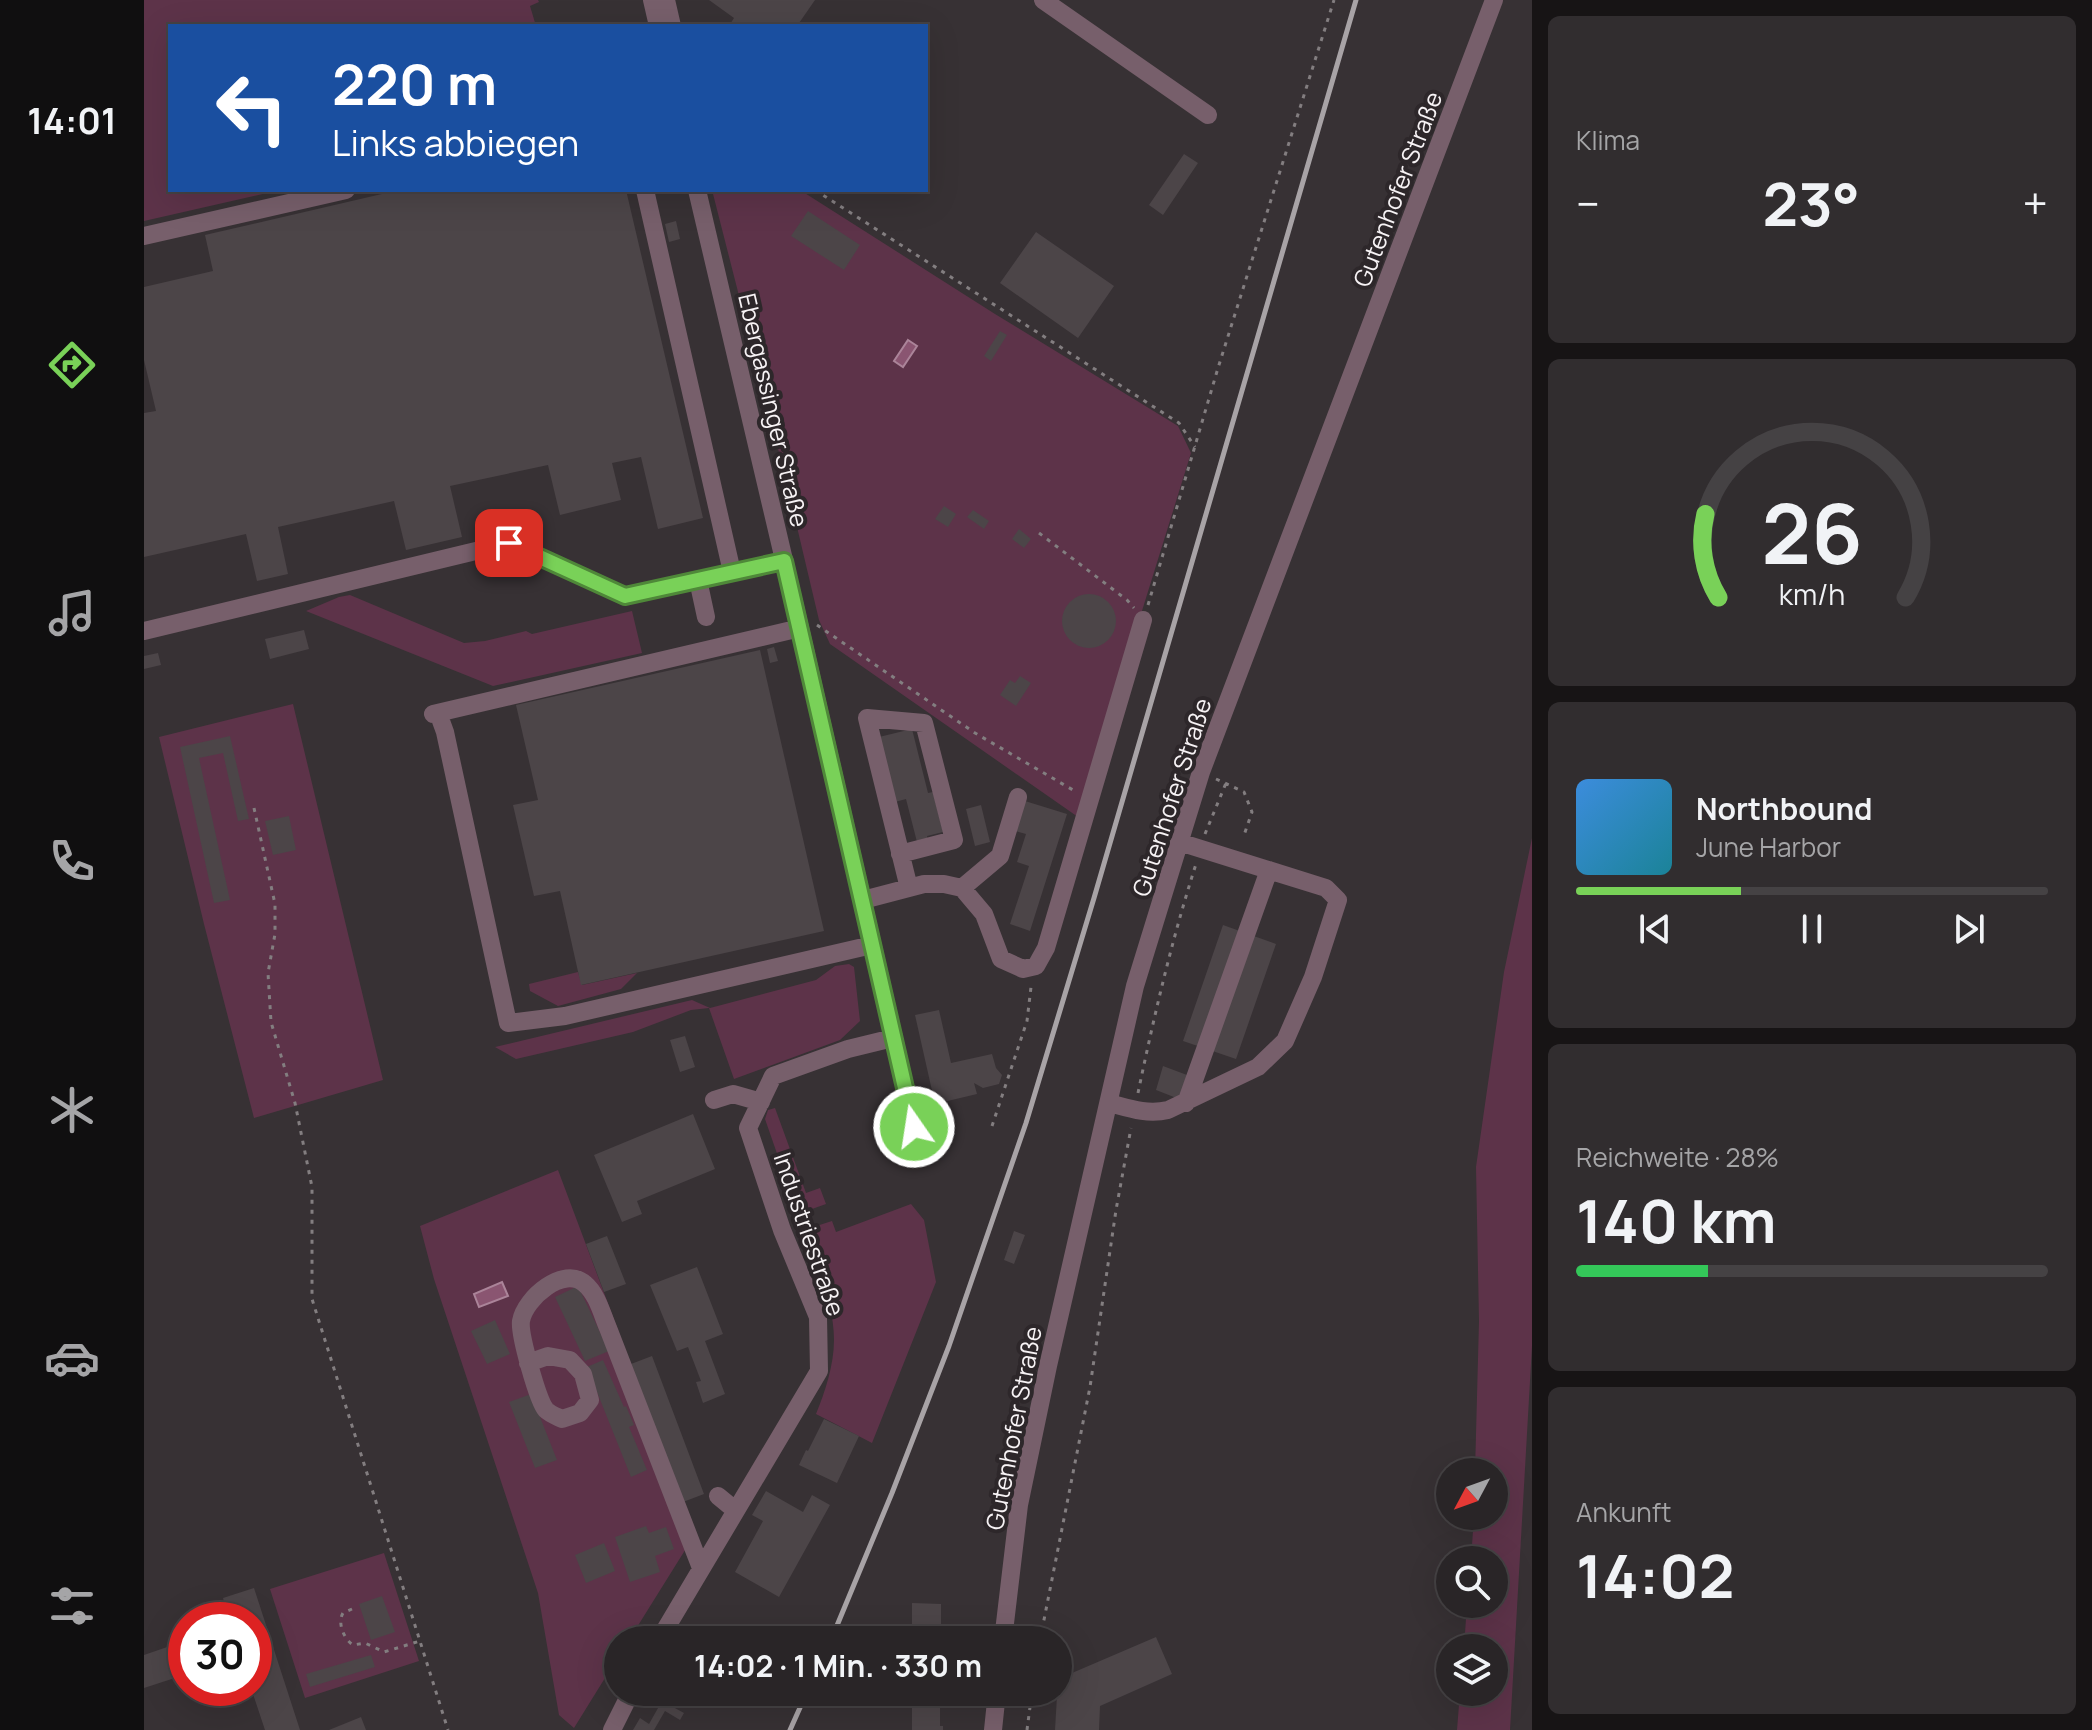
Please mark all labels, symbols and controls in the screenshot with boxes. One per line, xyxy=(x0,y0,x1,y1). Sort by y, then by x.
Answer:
text: 220 m xyxy=(332,45,497,122)
icon: left xyxy=(200,56,304,160)
street label: Gutenhofer Straße xyxy=(1345,87,1449,291)
text: 14:01 xyxy=(27,96,117,145)
text: Links abbiegen xyxy=(332,118,579,167)
text: Klima xyxy=(1576,122,1640,158)
text: 23° xyxy=(1762,162,1860,244)
text: − xyxy=(1576,173,1600,233)
text: + xyxy=(2023,173,2048,233)
street label: Ebergassinger Straße xyxy=(731,290,817,530)
icon: directions xyxy=(44,337,100,393)
text: 26 xyxy=(1761,475,1863,589)
pin xyxy=(475,509,543,577)
icon: arrive xyxy=(487,521,531,565)
text: km/h xyxy=(1779,575,1845,614)
icon: music xyxy=(44,585,100,641)
street label: Gutenhofer Straße xyxy=(1123,694,1219,900)
text: Northbound xyxy=(1696,788,1873,829)
text: June Harbor xyxy=(1696,829,1841,865)
icon: phone xyxy=(44,833,100,889)
icon: previous xyxy=(1633,907,1677,951)
icon: pause xyxy=(1790,907,1834,951)
icon: next xyxy=(1947,907,1991,951)
icon: climate xyxy=(44,1082,100,1138)
position arrow xyxy=(872,1085,956,1169)
text: Reichweite · 28% xyxy=(1576,1139,1779,1175)
street label: Industriestraße xyxy=(767,1148,853,1320)
text: 140 km xyxy=(1576,1179,1777,1261)
street label: Gutenhofer Straße xyxy=(977,1323,1049,1533)
icon: car xyxy=(44,1330,100,1386)
north arrow xyxy=(1436,1458,1508,1530)
map controls xyxy=(1436,1458,1508,1706)
text: Ankunft xyxy=(1576,1494,1671,1530)
text: 14:02 xyxy=(1576,1534,1735,1616)
button: search xyxy=(1436,1546,1508,1618)
icon: filters xyxy=(44,1578,100,1634)
speed limit sign: 30 xyxy=(168,1602,272,1706)
button: layers xyxy=(1436,1634,1508,1706)
text: 14:02 · 1 Min. · 330 m xyxy=(694,1645,982,1686)

